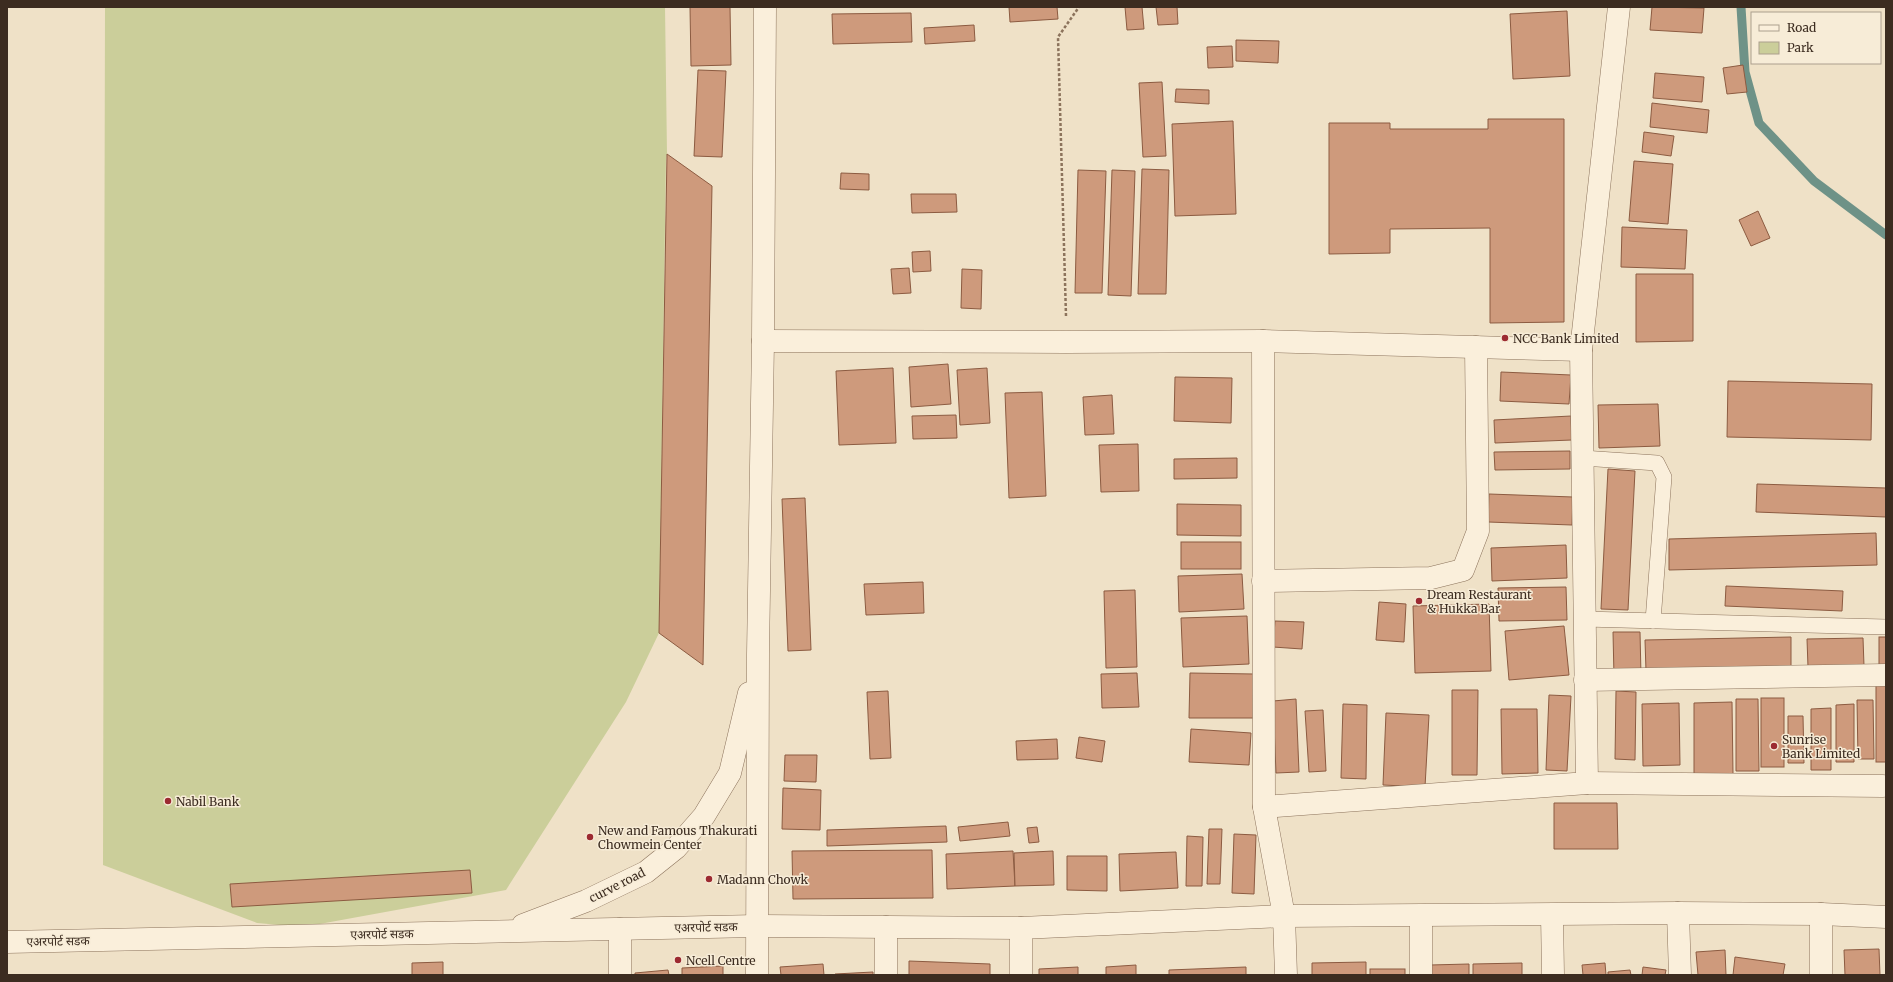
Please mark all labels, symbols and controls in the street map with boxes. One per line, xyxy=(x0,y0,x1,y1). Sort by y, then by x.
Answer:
legend xyxy=(1751,12,1881,64)
text: Road xyxy=(1787,20,1816,35)
text: Park xyxy=(1787,40,1814,55)
place label: NCC Bank Limited xyxy=(1513,331,1619,346)
marker: NCC Bank Limited xyxy=(1500,333,1510,343)
place label: Dream Restaurant & Hukka Bar xyxy=(1427,587,1532,616)
marker: Dream Restaurant & Hukka Bar xyxy=(1414,596,1424,606)
place label: Sunrise Bank Limited xyxy=(1782,732,1860,761)
marker: Sunrise Bank Limited xyxy=(1769,741,1779,751)
place label: Nabil Bank xyxy=(176,794,240,809)
marker: Nabil Bank xyxy=(163,796,173,806)
place label: New and Famous Thakurati Chowmein Center xyxy=(598,823,757,852)
marker: New and Famous Thakurati Chowmein Center xyxy=(585,832,595,842)
street label: curve road xyxy=(586,864,648,906)
place label: Madann Chowk xyxy=(717,872,809,887)
marker: Madann Chowk xyxy=(704,874,714,884)
street label: एअरपोर्ट सडक xyxy=(674,919,739,935)
street label: एअरपोर्ट सडक xyxy=(350,926,415,942)
street label: एअरपोर्ट सडक xyxy=(26,933,91,949)
place label: Ncell Centre xyxy=(686,953,756,968)
marker: Ncell Centre xyxy=(673,955,683,965)

